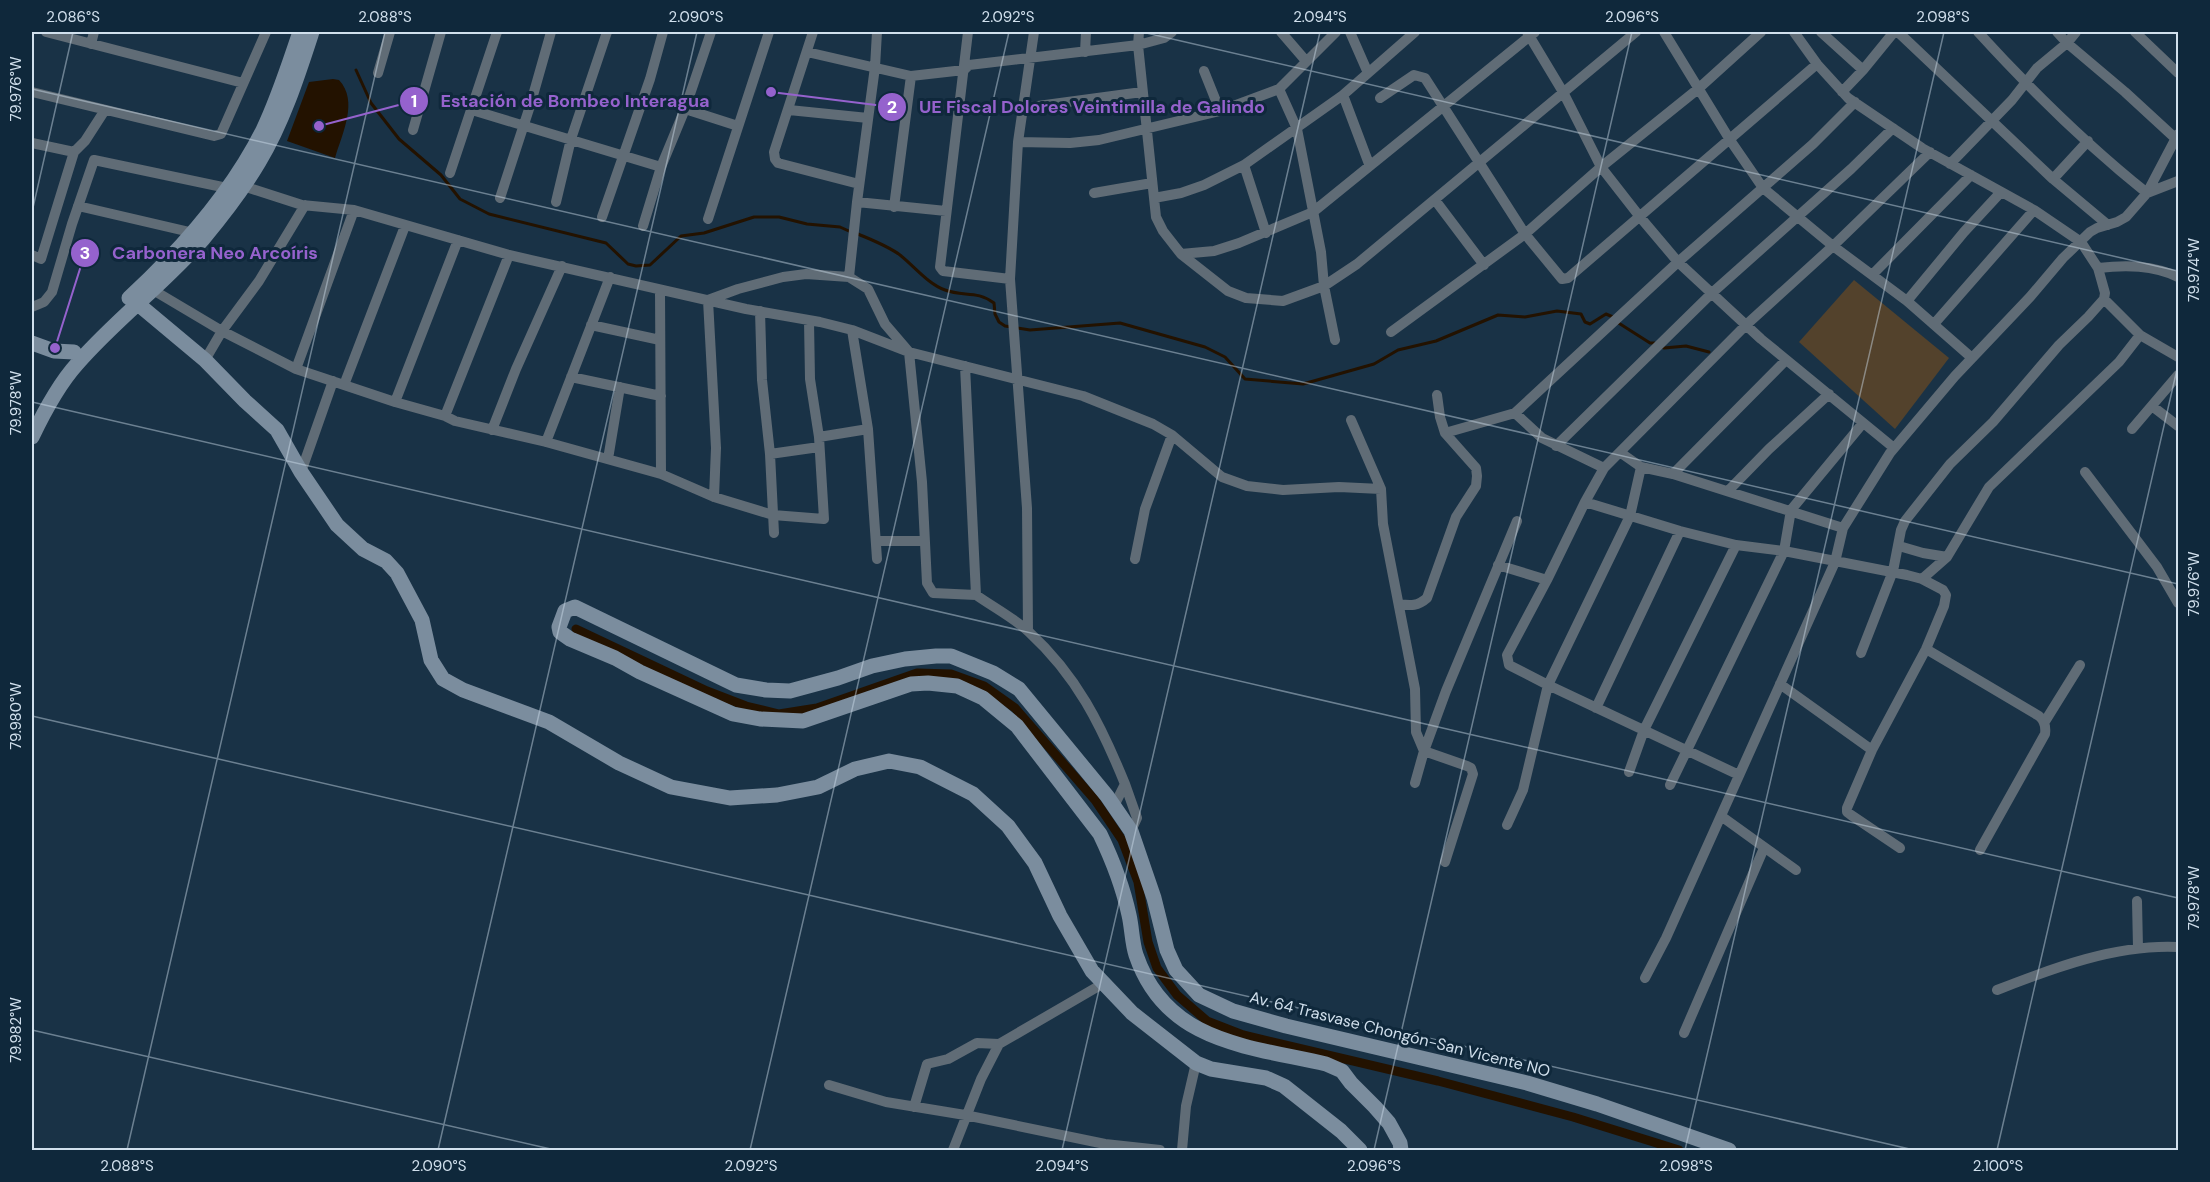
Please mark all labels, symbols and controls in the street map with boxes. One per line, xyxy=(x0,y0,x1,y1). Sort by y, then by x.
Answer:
text: 2.086°S xyxy=(46,7,100,27)
text: 2.088°S xyxy=(358,7,412,27)
text: 2.090°S xyxy=(669,7,724,27)
text: 2.092°S xyxy=(982,7,1035,27)
text: 2.094°S xyxy=(1293,7,1347,27)
text: 2.096°S xyxy=(1605,7,1659,27)
text: 2.098°S xyxy=(1916,7,1970,27)
text: 79.976°W xyxy=(6,56,26,121)
callout: Estación de Bombeo Interagua xyxy=(399,83,722,119)
text: 1 xyxy=(411,89,417,113)
text: Estación de Bombeo Interagua xyxy=(440,89,710,113)
callout: UE Fiscal Dolores Veintimilla de Galindo xyxy=(877,89,1277,125)
text: 2 xyxy=(887,95,897,119)
text: UE Fiscal Dolores Veintimilla de Galindo xyxy=(919,95,1265,119)
callout: Carbonera Neo Arcoíris xyxy=(70,235,330,271)
text: 79.974°W xyxy=(2184,238,2204,302)
text: 3 xyxy=(80,241,90,265)
text: Carbonera Neo Arcoíris xyxy=(112,241,318,265)
text: 79.978°W xyxy=(6,370,26,435)
text: 79.976°W xyxy=(2184,551,2204,616)
text: 79.980°W xyxy=(6,682,26,750)
text: 79.978°W xyxy=(2184,865,2204,930)
street label: Av. 64 Trasvase Chongón-San Vicente NO xyxy=(1248,986,1552,1082)
text: 79.982°W xyxy=(6,997,26,1063)
text: 2.088°S xyxy=(100,1156,154,1176)
text: 2.090°S xyxy=(412,1156,467,1176)
text: 2.092°S xyxy=(725,1156,778,1176)
text: 2.094°S xyxy=(1035,1156,1089,1176)
text: 2.096°S xyxy=(1347,1156,1401,1176)
text: 2.098°S xyxy=(1659,1156,1713,1176)
text: 2.100°S xyxy=(1973,1156,2023,1176)

